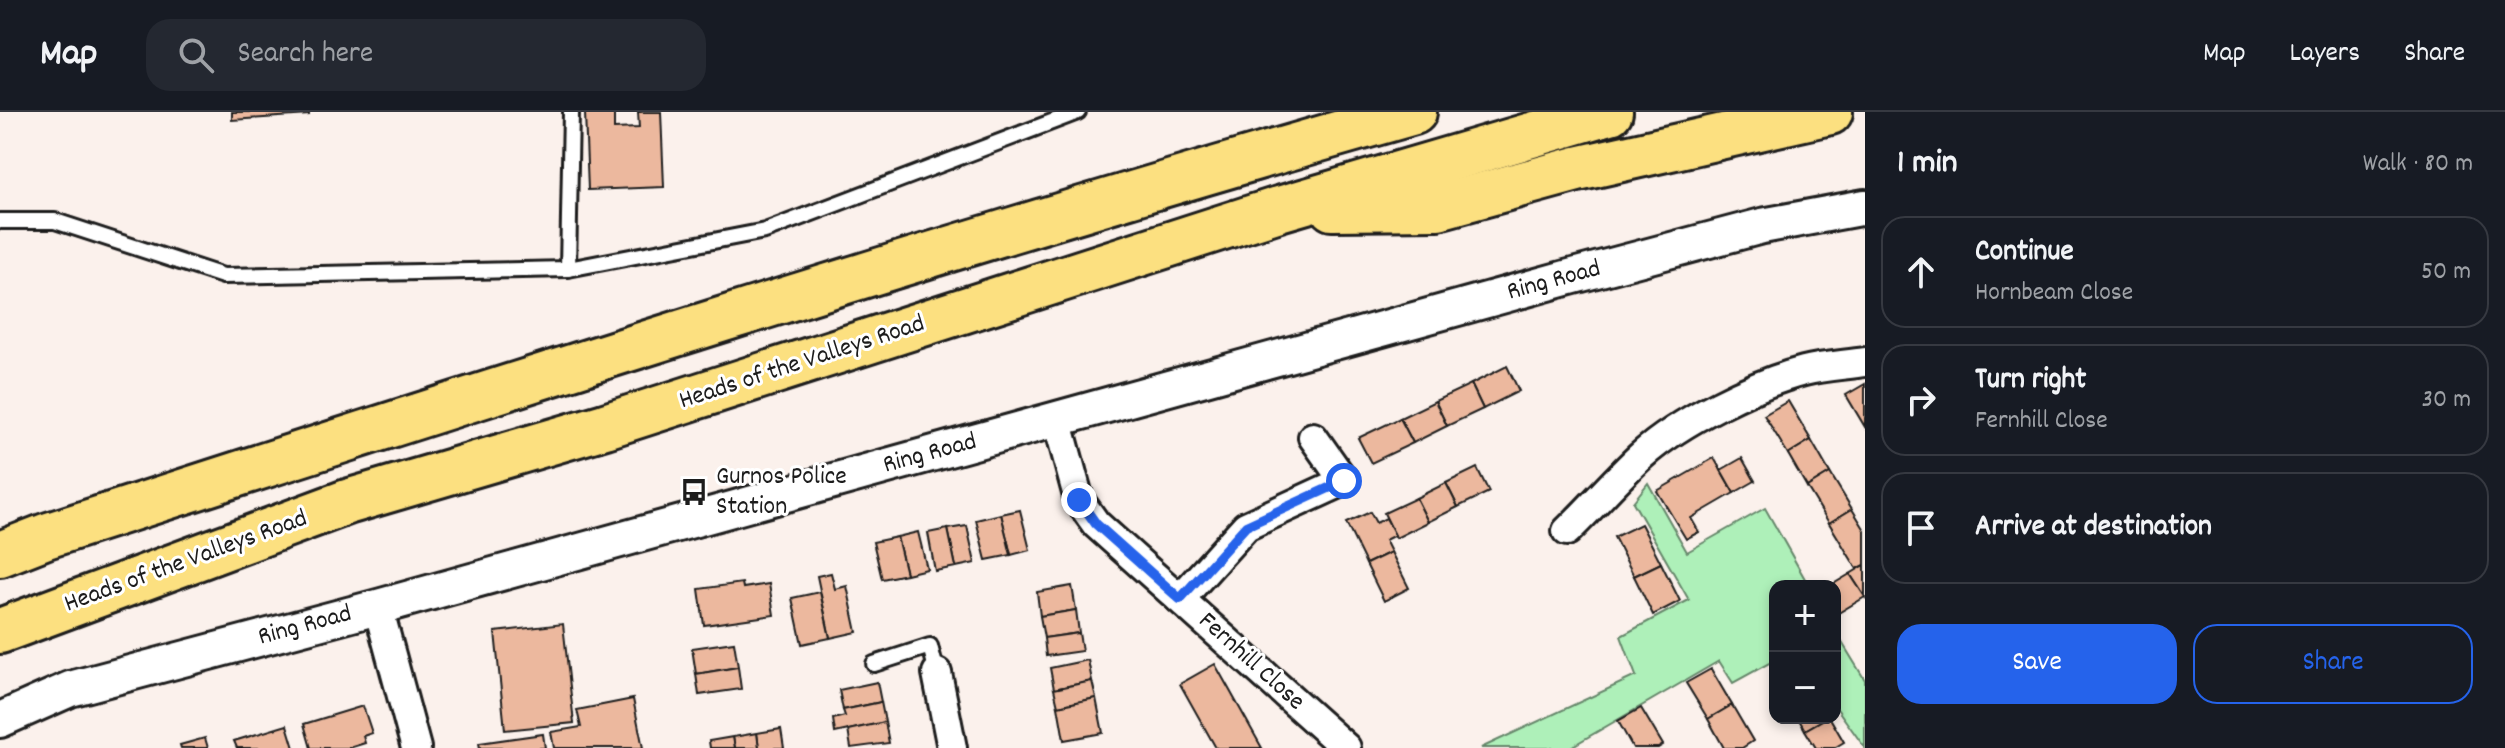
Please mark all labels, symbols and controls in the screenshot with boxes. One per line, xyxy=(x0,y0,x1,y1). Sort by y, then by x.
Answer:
search box xyxy=(146,19,706,91)
text: Map xyxy=(40,28,98,83)
icon: search xyxy=(174,33,218,77)
text: Search here xyxy=(238,34,373,77)
text: Map xyxy=(2203,35,2246,75)
text: Layers xyxy=(2290,35,2360,75)
text: Share xyxy=(2404,35,2465,75)
text: 1 min xyxy=(1897,140,1958,189)
text: Walk · 80 m xyxy=(2363,146,2473,183)
text: Continue xyxy=(1975,232,2074,275)
icon: ahead xyxy=(1899,250,1943,294)
street label: Ring Road xyxy=(1503,251,1605,311)
text: 50 m xyxy=(2421,254,2471,291)
text: Hornbeam Close xyxy=(1975,275,2133,312)
street label: Heads of the Valleys Road xyxy=(674,306,930,420)
text: Turn right xyxy=(1975,360,2086,403)
icon: right xyxy=(1899,378,1943,422)
text: 30 m xyxy=(2421,382,2471,419)
text: Fernhill Close xyxy=(1975,403,2108,440)
street label: Ring Road xyxy=(879,424,981,484)
place label: Gurnos Police Station xyxy=(716,459,847,526)
route start xyxy=(1326,463,1362,499)
bus stop icon: Gurnos Police Station xyxy=(679,477,709,507)
route end xyxy=(1061,482,1097,518)
street label: Heads of the Valleys Road xyxy=(59,501,313,623)
icon: arrive xyxy=(1899,506,1943,550)
text: Arrive at destination xyxy=(1975,507,2212,550)
map controls xyxy=(1769,580,1841,724)
button: + xyxy=(1769,580,1841,652)
street label: Ring Road xyxy=(254,596,356,656)
street label: Fernhill Close xyxy=(1189,604,1313,720)
button: Save xyxy=(1897,624,2177,704)
button: Share xyxy=(2193,624,2473,704)
button: − xyxy=(1769,652,1841,724)

